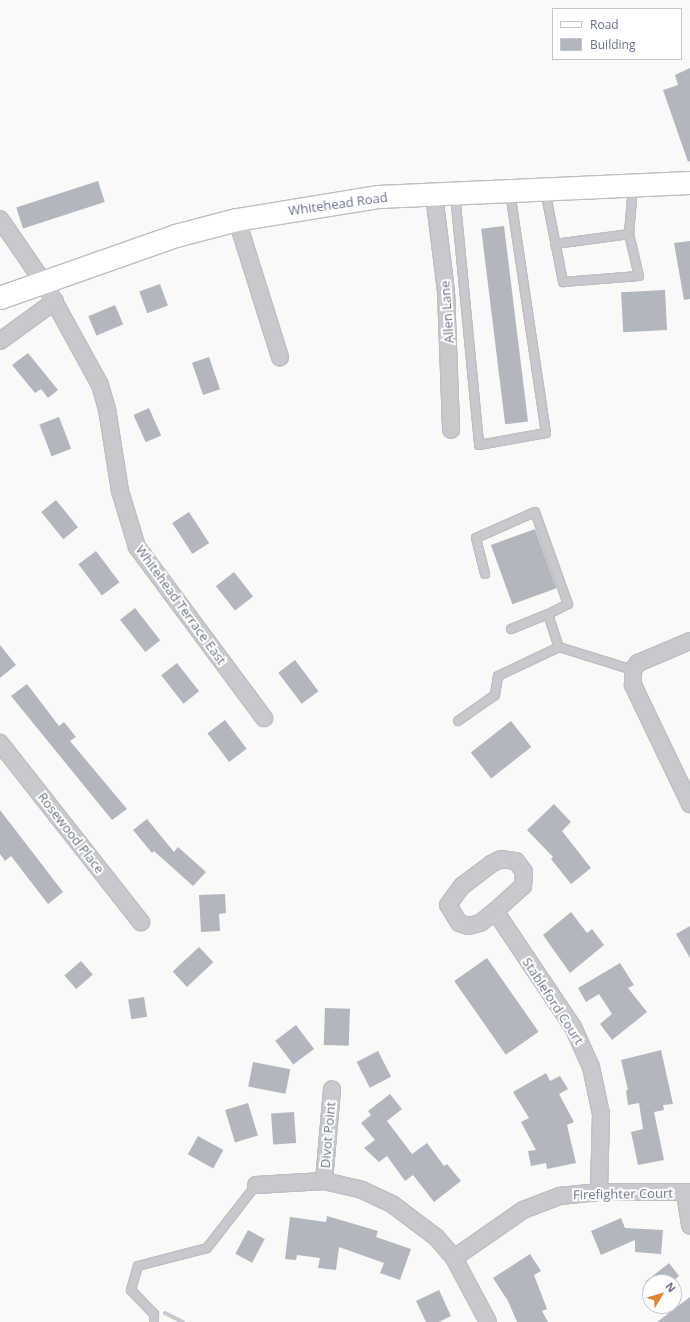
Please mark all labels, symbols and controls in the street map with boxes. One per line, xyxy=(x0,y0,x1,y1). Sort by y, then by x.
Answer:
legend xyxy=(552,8,682,60)
text: Road xyxy=(590,16,619,33)
text: Building xyxy=(590,36,635,53)
street label: Whitehead Road xyxy=(287,189,389,219)
street label: Allen Lane xyxy=(437,280,457,344)
street label: Whitehead Terrace East xyxy=(133,542,229,668)
street label: Rosewood Place xyxy=(35,789,107,877)
street label: Stableford Court xyxy=(519,955,587,1047)
street label: Divot Point xyxy=(317,1101,339,1169)
street label: Firefighter Court xyxy=(573,1185,673,1203)
north arrow xyxy=(642,1274,682,1314)
text: N xyxy=(662,1279,680,1295)

